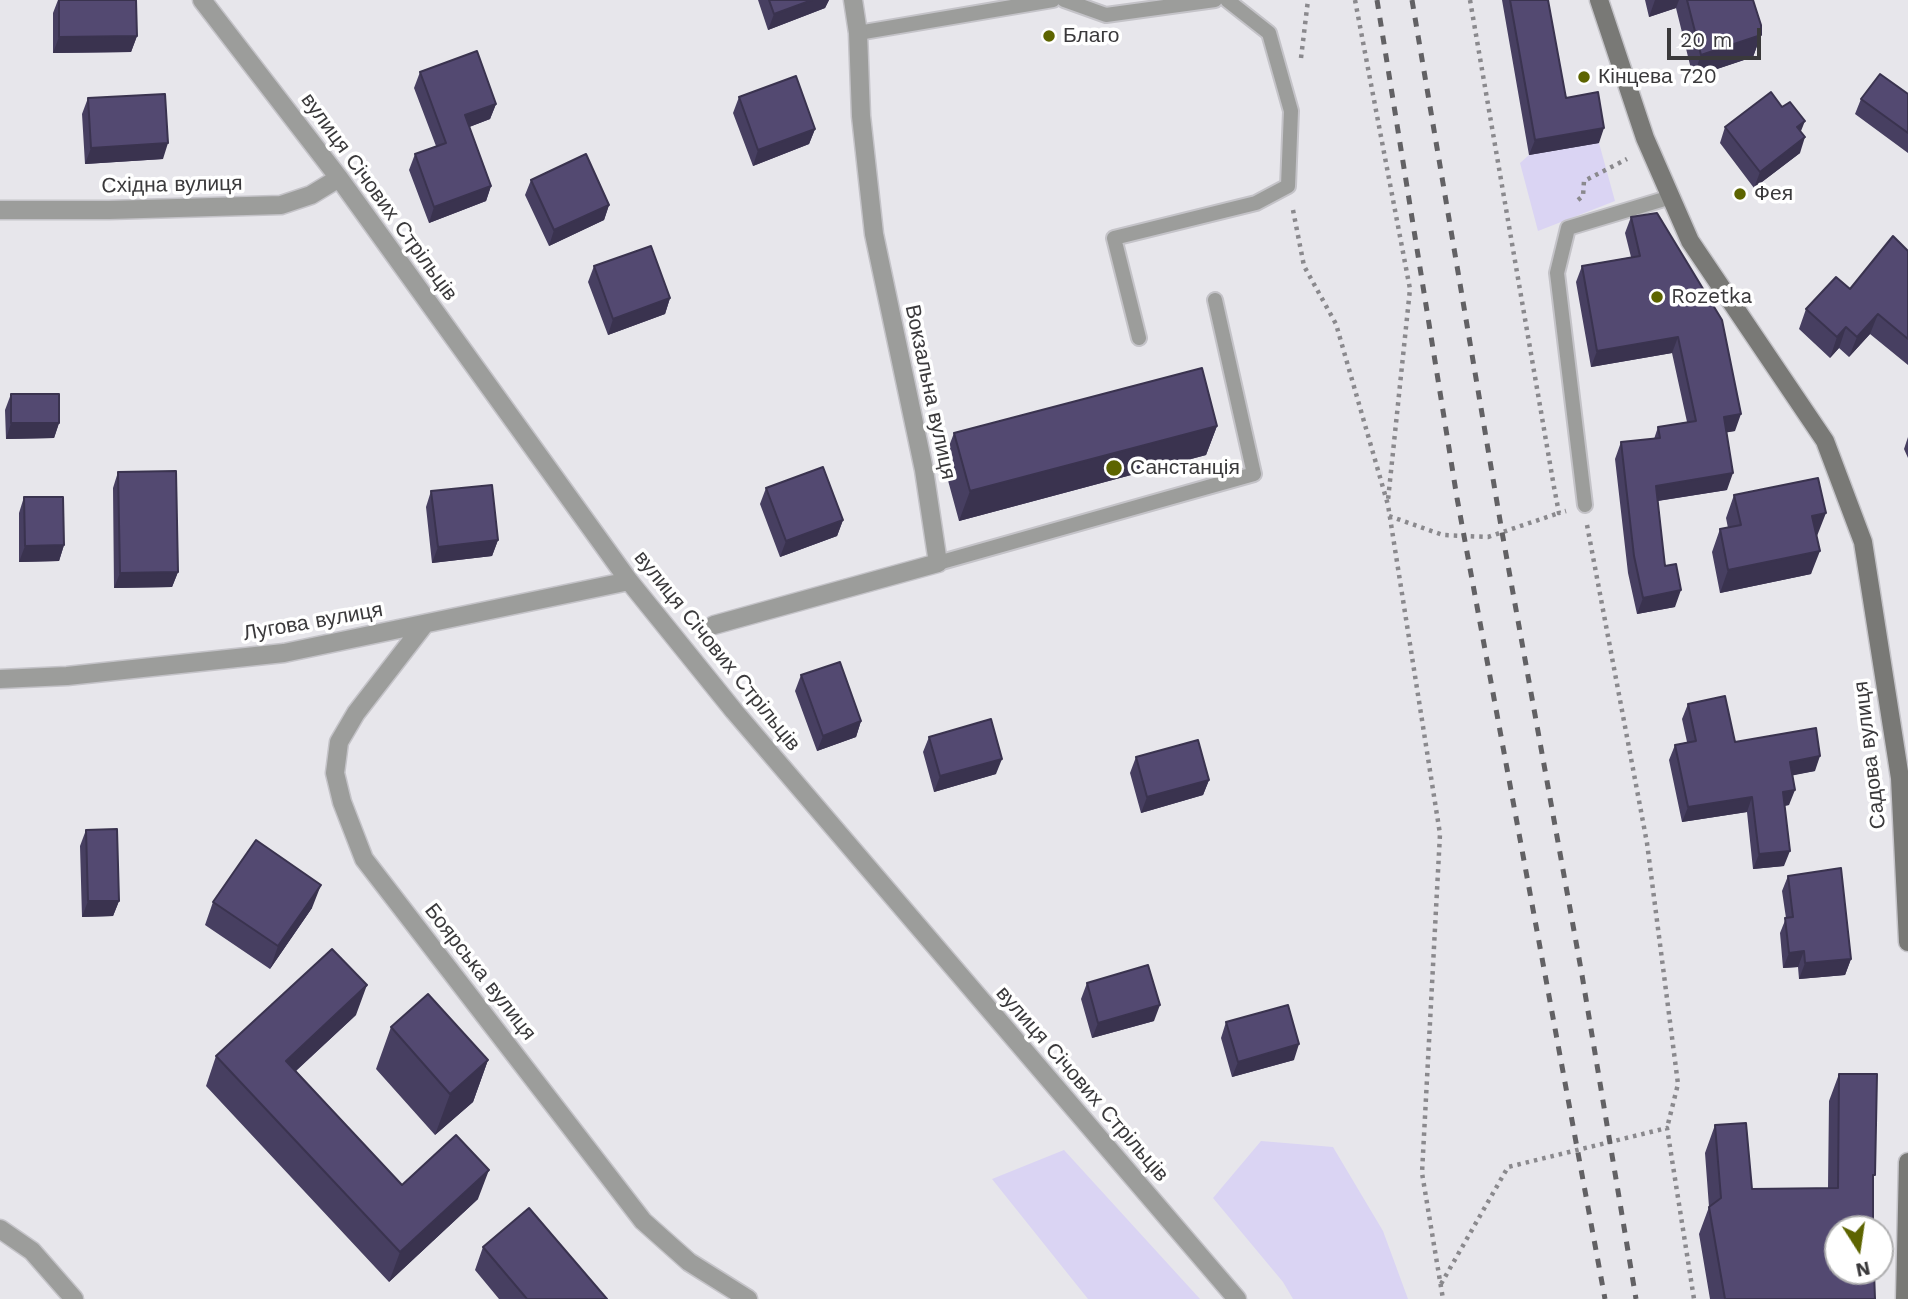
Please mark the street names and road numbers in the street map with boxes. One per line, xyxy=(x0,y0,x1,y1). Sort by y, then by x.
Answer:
street label: вулиця Січових Стрільців xyxy=(295,88,463,306)
street label: Східна вулиця xyxy=(101,171,243,199)
street label: Вокзальна вулиця xyxy=(899,302,961,482)
street label: вулиця Січових Стрільців xyxy=(628,546,806,756)
street label: Лугова вулиця xyxy=(241,597,385,647)
street label: Садова вулиця xyxy=(1848,680,1892,830)
street label: Боярська вулиця xyxy=(419,899,541,1045)
street label: вулиця Січових Стрільців xyxy=(990,981,1174,1187)

